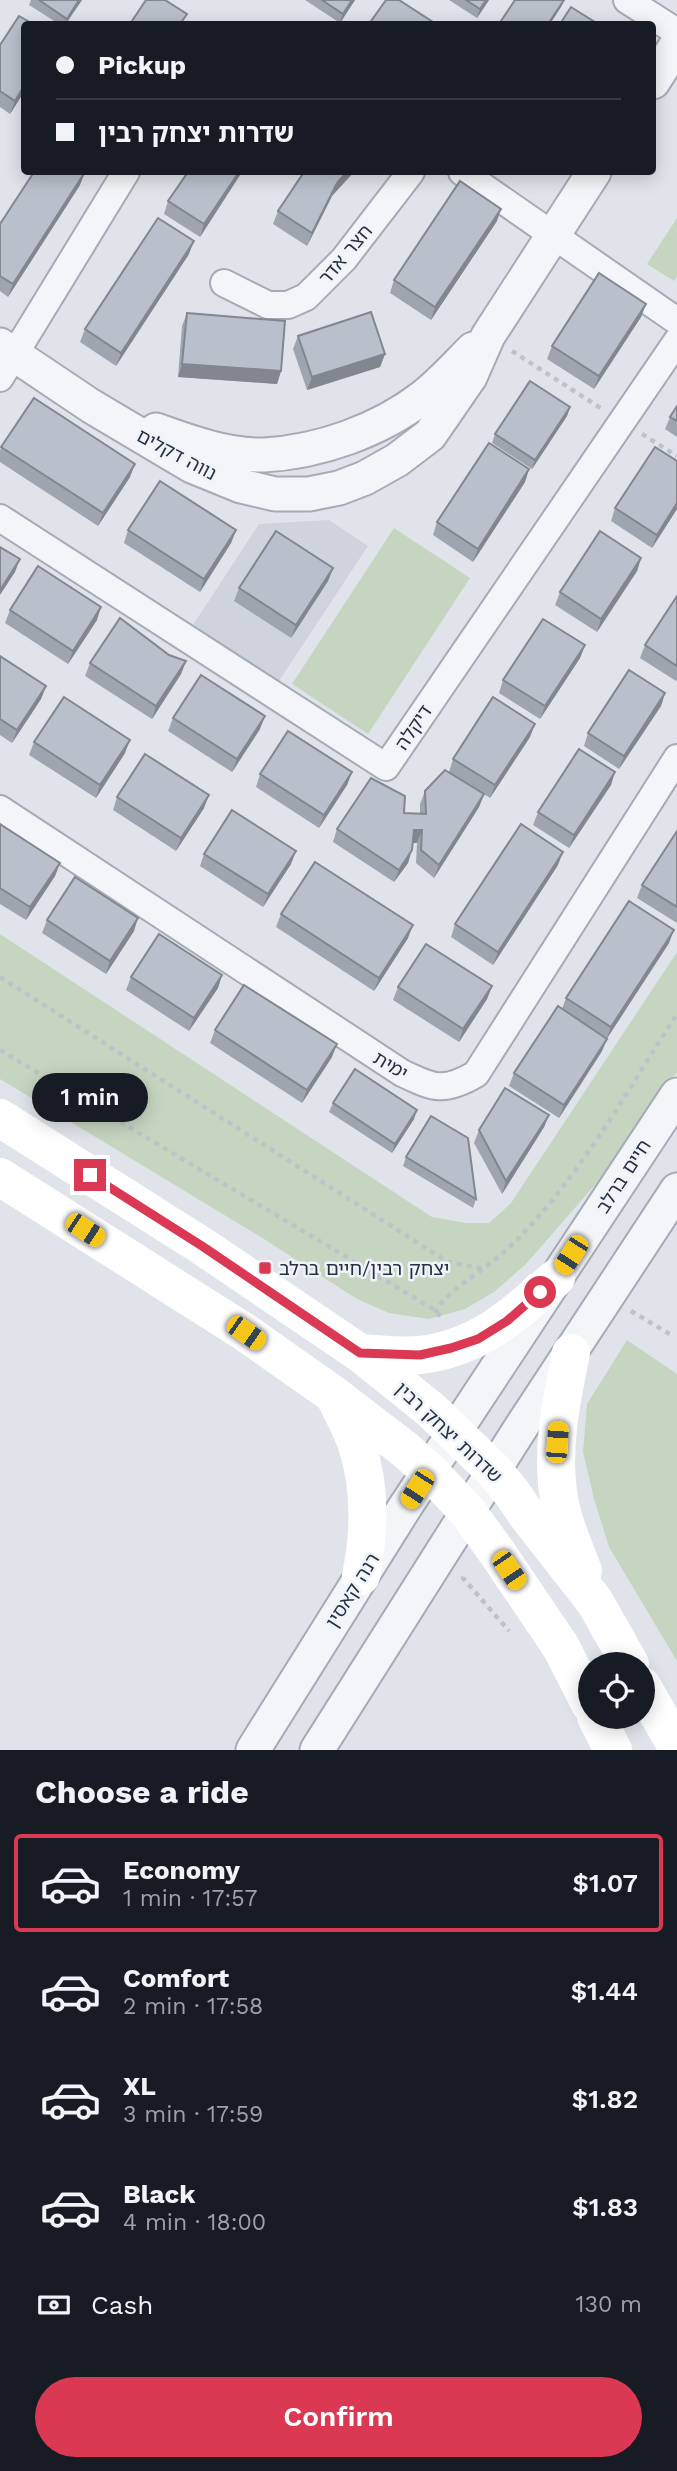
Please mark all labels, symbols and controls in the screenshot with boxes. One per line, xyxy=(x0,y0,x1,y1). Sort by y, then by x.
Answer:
text: Pickup xyxy=(98,50,186,80)
text: שדרות יצחק רבין xyxy=(98,118,294,148)
street label: חצר אדר xyxy=(314,220,377,289)
street label: נווה דקלים xyxy=(133,424,221,485)
street label: דיקלה xyxy=(390,700,437,754)
street label: ימית xyxy=(369,1046,412,1085)
callout: 1 min xyxy=(32,1074,148,1122)
text: 1 min xyxy=(60,1084,120,1111)
street label: חיים ברלב xyxy=(591,1135,656,1217)
route end xyxy=(74,1159,106,1191)
car xyxy=(62,1210,109,1250)
car xyxy=(551,1232,592,1278)
place label: יצחק רבין/חיים ברלב xyxy=(279,1257,449,1280)
marker: יצחק רבין/חיים ברלב xyxy=(257,1260,273,1276)
route start xyxy=(524,1276,556,1308)
car xyxy=(223,1312,270,1354)
street label: שדרות יצחק רבין xyxy=(390,1377,507,1488)
car xyxy=(546,1420,569,1464)
car xyxy=(397,1466,438,1512)
car xyxy=(489,1547,530,1593)
street label: רנה קאסין xyxy=(321,1549,384,1632)
map controls xyxy=(578,1652,655,1729)
button: locate xyxy=(578,1652,655,1729)
text: Choose a ride xyxy=(35,1773,249,1811)
icon: car xyxy=(39,1852,102,1915)
text: Economy xyxy=(123,1855,240,1885)
text: $1.07 xyxy=(572,1868,638,1898)
text: 1 min · 17:57 xyxy=(123,1885,257,1912)
icon: car xyxy=(39,1960,102,2023)
text: Comfort xyxy=(123,1963,229,1993)
text: $1.44 xyxy=(571,1976,638,2006)
text: 2 min · 17:58 xyxy=(123,1993,263,2020)
icon: car xyxy=(39,2068,102,2131)
text: XL xyxy=(123,2071,156,2101)
text: $1.82 xyxy=(572,2084,638,2114)
text: 3 min · 17:59 xyxy=(123,2101,263,2128)
icon: car xyxy=(39,2176,102,2239)
text: Black xyxy=(123,2179,195,2209)
text: $1.83 xyxy=(572,2192,638,2222)
text: 4 min · 18:00 xyxy=(123,2209,266,2236)
icon: cash xyxy=(35,2286,73,2324)
text: Cash xyxy=(91,2290,153,2320)
text: 130 m xyxy=(576,2291,642,2318)
button: Confirm xyxy=(35,2377,642,2457)

